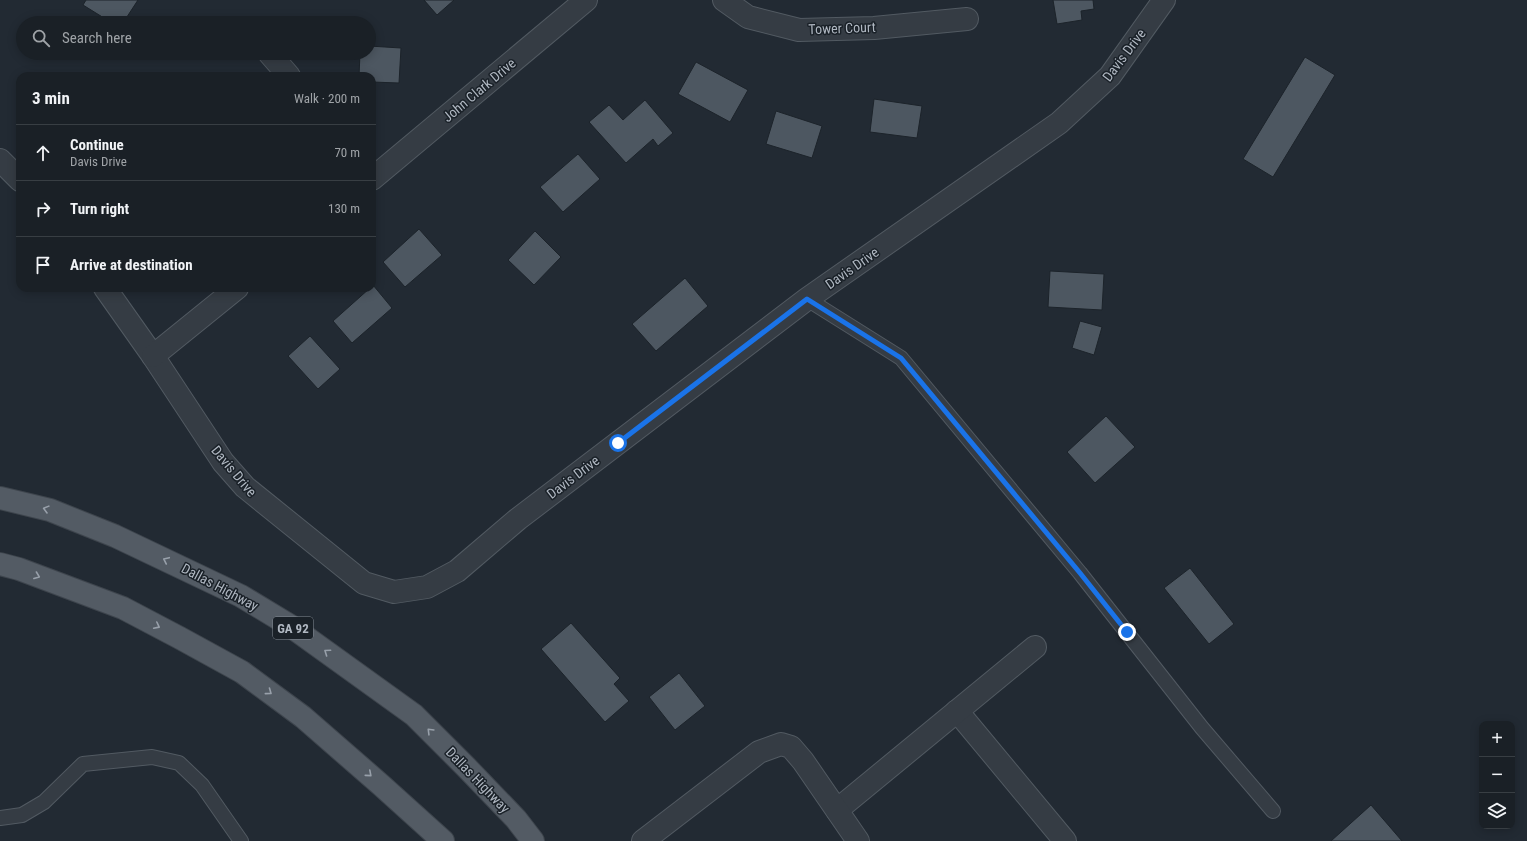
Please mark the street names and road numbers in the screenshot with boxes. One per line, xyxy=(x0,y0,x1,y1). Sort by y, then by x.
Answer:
street label: Tower Court xyxy=(808,19,876,37)
street label: Davis Drive xyxy=(1099,25,1149,84)
street label: John Clark Drive xyxy=(439,55,519,125)
street label: Davis Drive xyxy=(822,244,882,292)
street label: Davis Drive xyxy=(208,442,260,500)
street label: Davis Drive xyxy=(544,452,603,502)
street label: Dallas Highway xyxy=(179,560,261,614)
road number: GA 92 xyxy=(273,617,313,639)
street label: Dallas Highway xyxy=(443,744,513,816)

